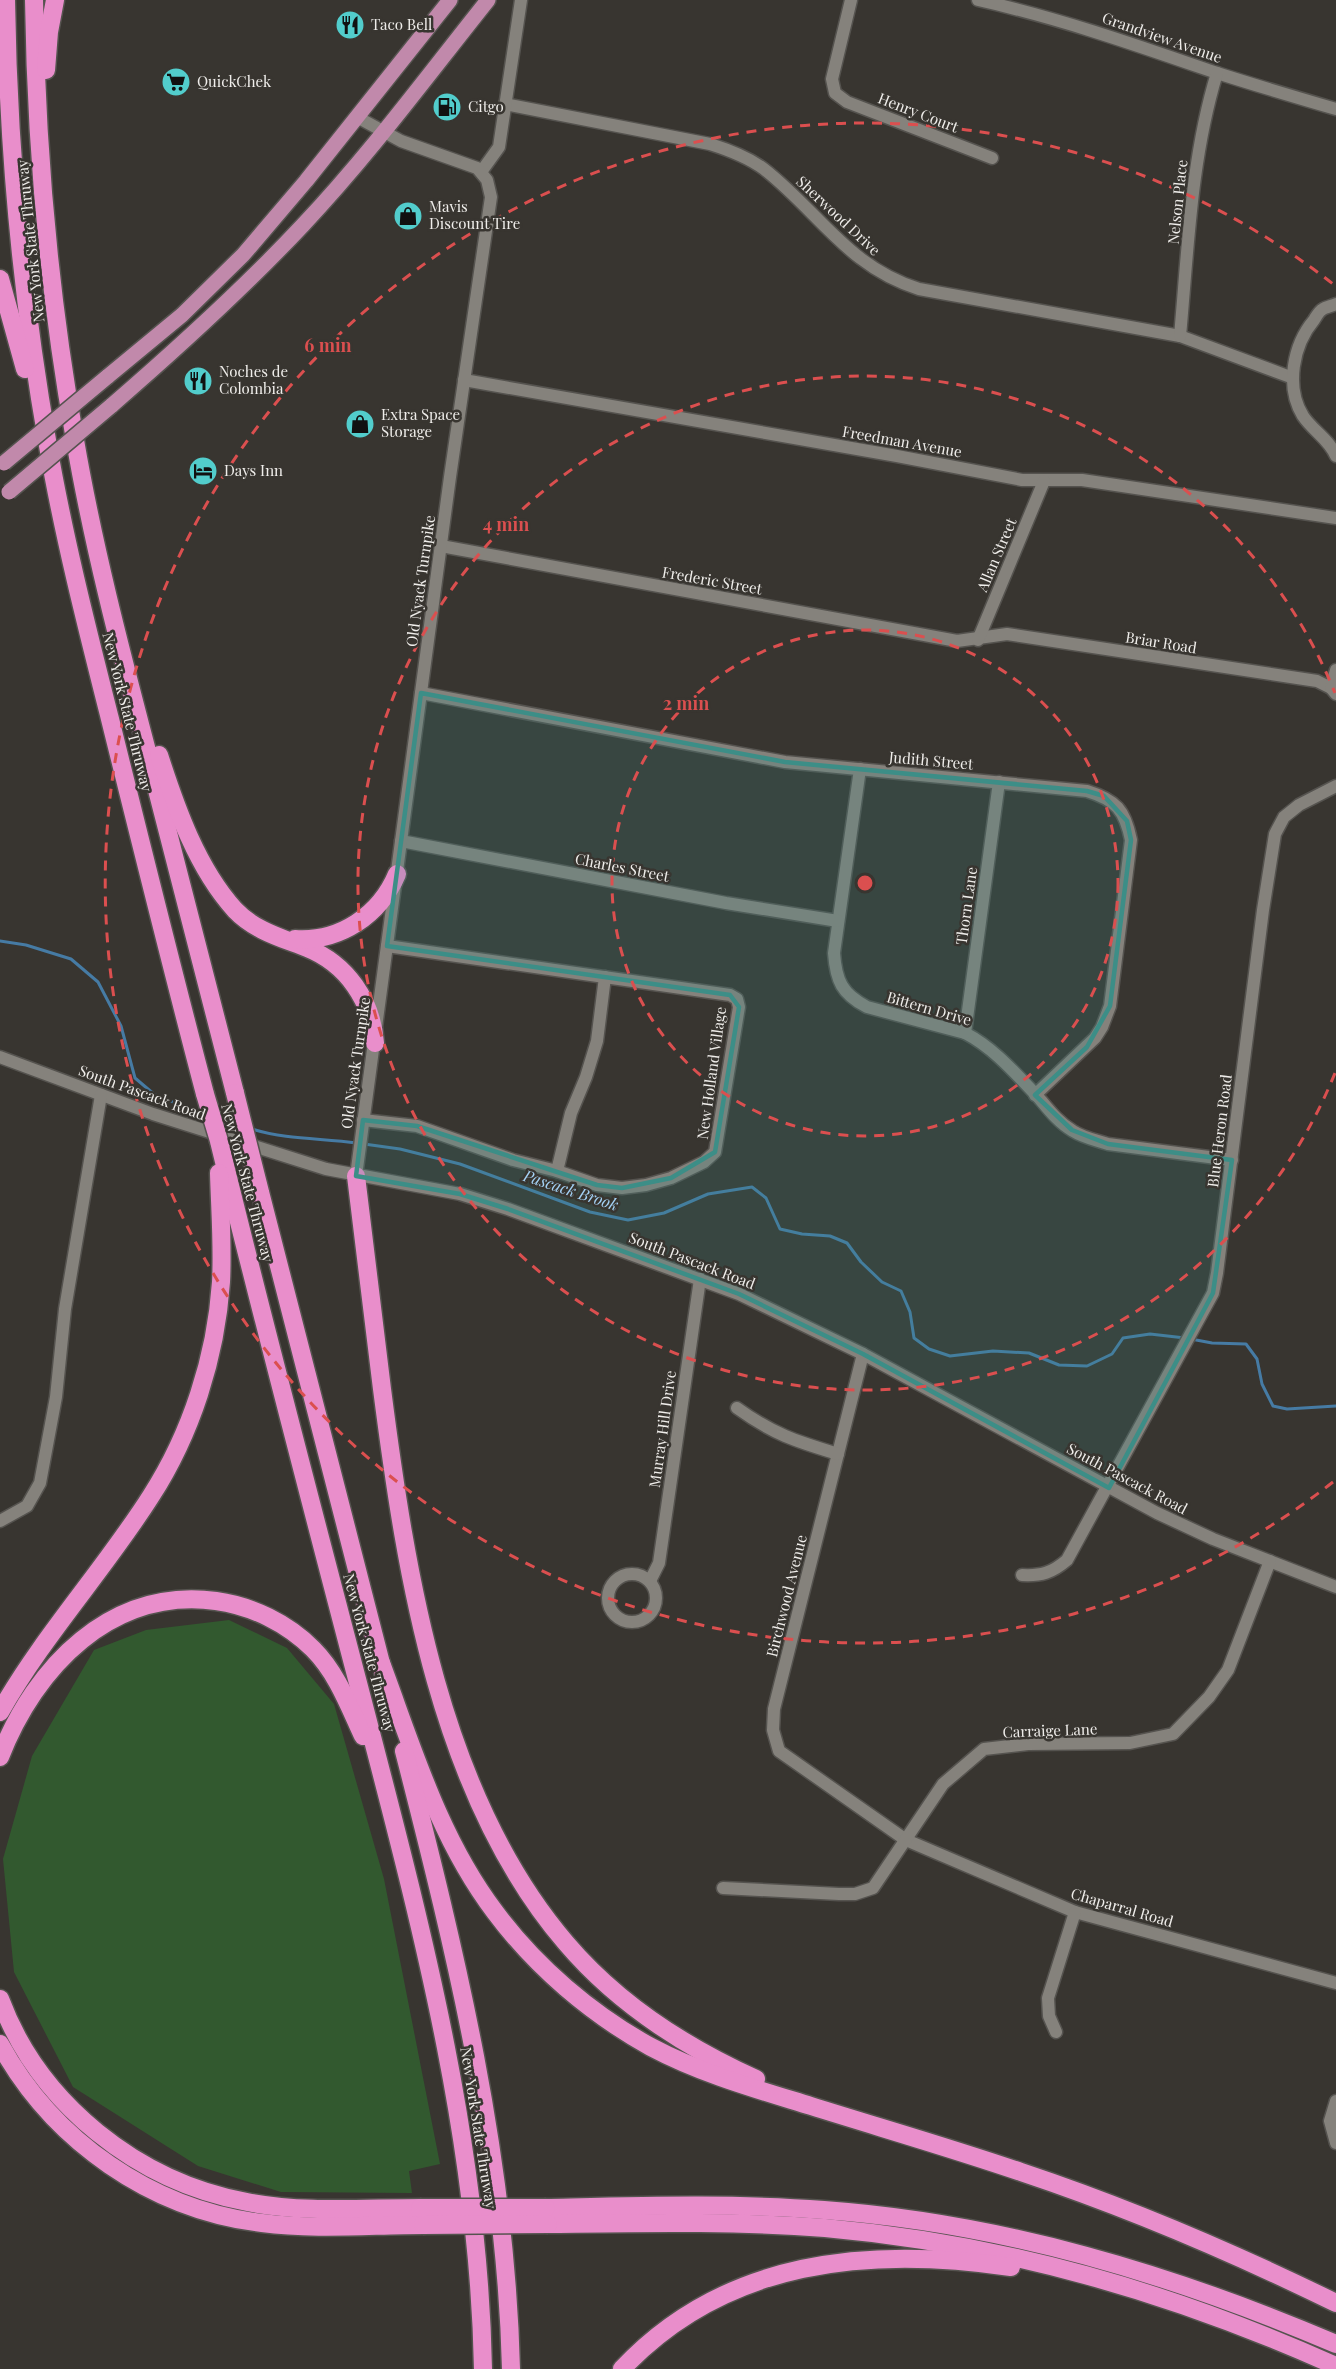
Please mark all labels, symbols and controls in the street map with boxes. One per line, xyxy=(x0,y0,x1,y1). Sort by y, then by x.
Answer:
street label: Grandview Avenue xyxy=(1100,7,1225,67)
restaurant icon: Taco Bell xyxy=(334,9,366,41)
place label: Taco Bell xyxy=(371,14,432,34)
supermarket icon: QuickChek xyxy=(160,66,192,98)
place label: QuickChek xyxy=(197,71,272,91)
street label: Henry Court xyxy=(875,88,962,137)
fuel station icon: Citgo xyxy=(431,91,463,123)
place label: Citgo xyxy=(468,96,504,116)
street label: New York State Thruway xyxy=(11,158,48,323)
street label: Nelson Place xyxy=(1163,159,1191,245)
street label: Sherwood Drive xyxy=(792,171,885,259)
place label: Mavis Discount Tire xyxy=(429,196,520,233)
shop icon: Mavis Discount Tire xyxy=(392,200,424,232)
text: 6 min xyxy=(304,333,352,357)
place label: Noches de Colombia xyxy=(219,361,288,398)
restaurant icon: Noches de Colombia xyxy=(182,365,214,397)
place label: Extra Space Storage xyxy=(381,404,460,441)
shop icon: Extra Space Storage xyxy=(344,408,376,440)
street label: Freedman Avenue xyxy=(841,421,964,461)
hotel icon: Days Inn xyxy=(187,455,219,487)
place label: Days Inn xyxy=(224,460,283,480)
text: 4 min xyxy=(483,512,529,536)
street label: Old Nyack Turnpike xyxy=(401,514,439,648)
street label: Allan Street xyxy=(971,514,1021,596)
street label: Frederic Street xyxy=(661,561,764,599)
street label: Briar Road xyxy=(1124,627,1199,658)
street label: New York State Thruway xyxy=(98,630,158,794)
text: 2 min xyxy=(663,691,709,715)
street label: Judith Street xyxy=(887,746,975,774)
street label: Charles Street xyxy=(573,848,672,886)
street label: Thorn Lane xyxy=(951,866,981,946)
centre of rings xyxy=(855,873,875,893)
street label: Bittern Drive xyxy=(885,986,974,1030)
street label: Old Nyack Turnpike xyxy=(336,996,374,1130)
street label: New Holland Village xyxy=(692,1005,730,1140)
street label: South Pascack Road xyxy=(76,1060,209,1124)
street label: Blue Heron Road xyxy=(1202,1073,1236,1188)
street label: New York State Thruway xyxy=(217,1101,279,1265)
water label: Pascack Brook xyxy=(520,1164,621,1215)
street label: South Pascack Road xyxy=(626,1227,759,1293)
street label: Murray Hill Drive xyxy=(644,1369,680,1489)
street label: South Pascack Road xyxy=(1064,1438,1191,1518)
street label: Birchwood Avenue xyxy=(761,1533,811,1659)
street label: New York State Thruway xyxy=(339,1571,401,1735)
street label: Carraige Lane xyxy=(1002,1718,1098,1742)
street label: Chaparral Road xyxy=(1069,1883,1176,1931)
street label: New York State Thruway xyxy=(456,2046,502,2211)

